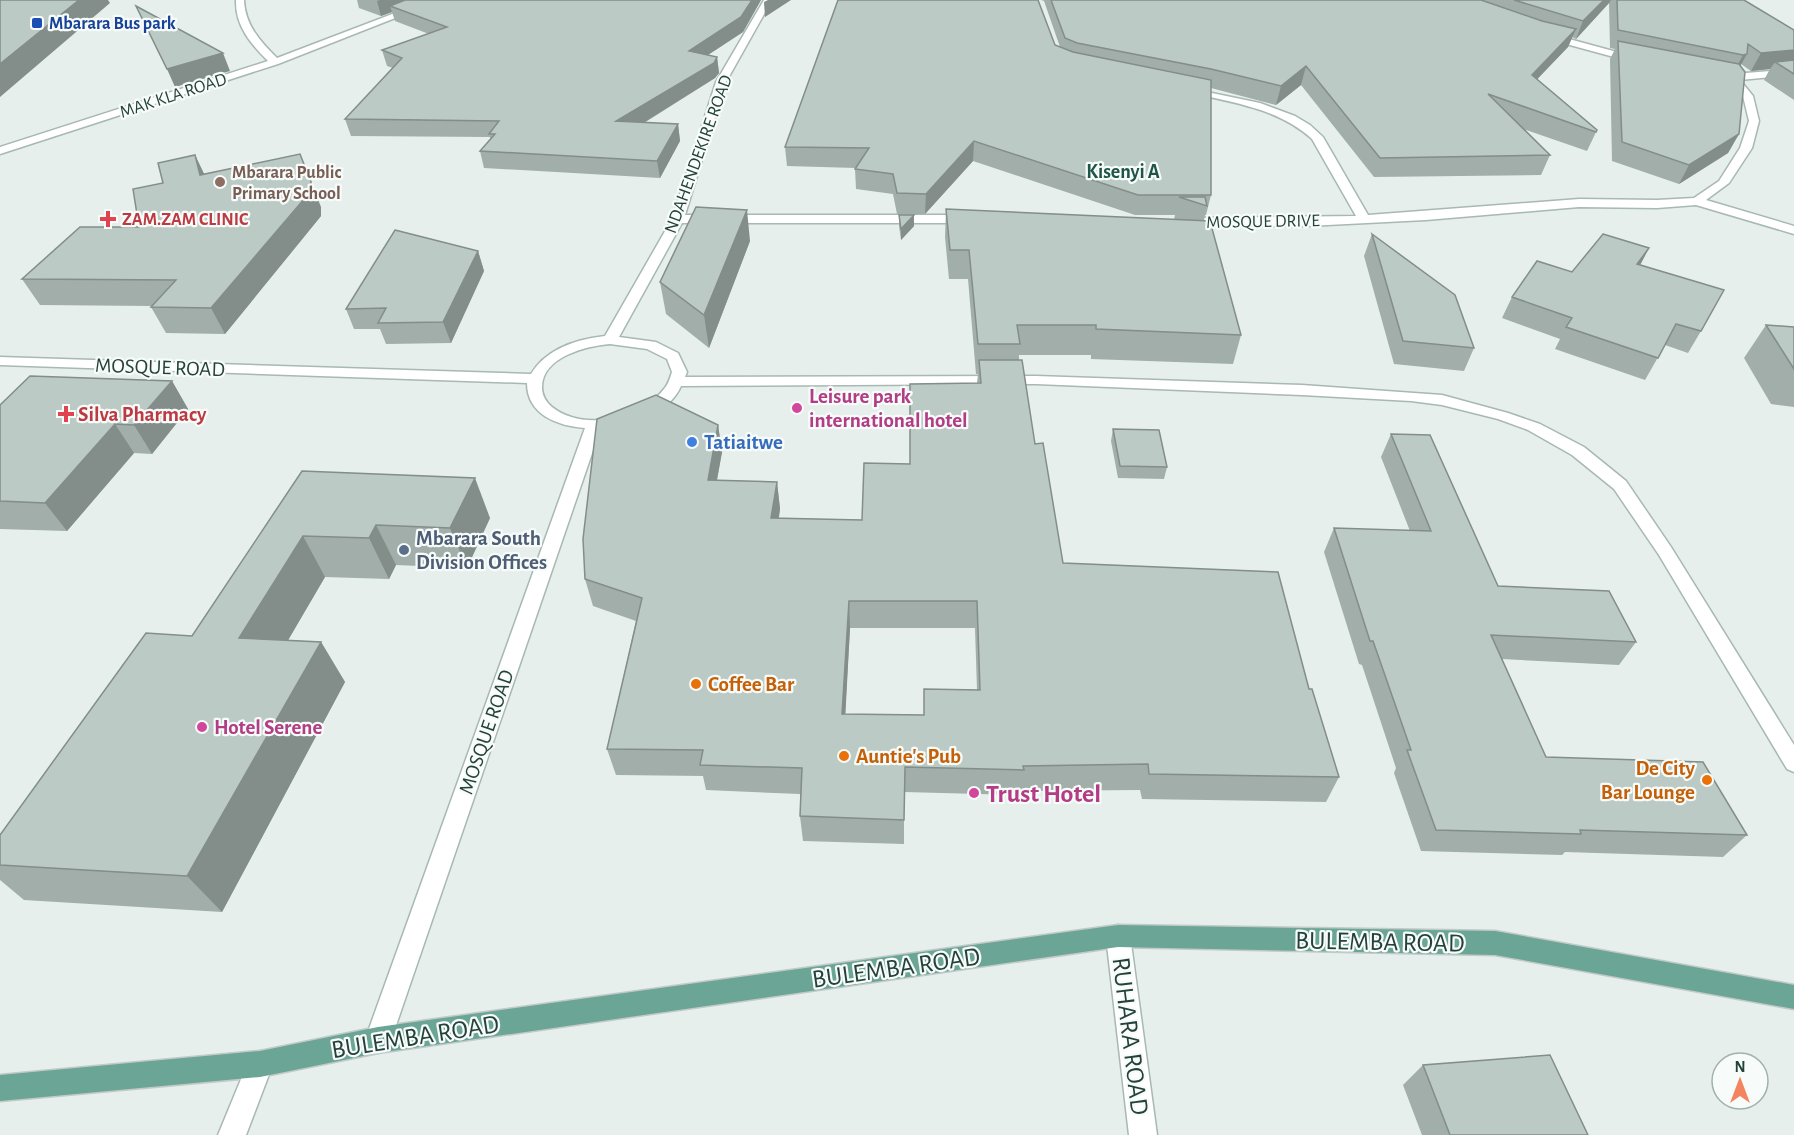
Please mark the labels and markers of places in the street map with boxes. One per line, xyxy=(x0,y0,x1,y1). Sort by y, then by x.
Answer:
place label: Mbarara Bus park xyxy=(49,15,176,33)
marker: Mbarara Bus park xyxy=(30,16,44,30)
place label: Mbarara Public Primary School xyxy=(232,164,341,203)
marker: Mbarara Public Primary School xyxy=(213,175,227,189)
marker: ZAM.ZAM CLINIC xyxy=(99,210,117,228)
place label: ZAM.ZAM CLINIC xyxy=(122,211,249,229)
place label: Leisure park international hotel xyxy=(809,386,968,431)
marker: Leisure park international hotel xyxy=(790,401,804,415)
place label: Silva Pharmacy xyxy=(78,404,207,425)
marker: Silva Pharmacy xyxy=(59,407,73,421)
place label: Tatiaitwe xyxy=(704,432,783,453)
marker: Tatiaitwe xyxy=(685,435,699,449)
place label: Mbarara South Division Offices xyxy=(416,528,547,573)
marker: Mbarara South Division Offices xyxy=(397,543,411,557)
place label: Coffee Bar xyxy=(708,674,795,695)
marker: Coffee Bar xyxy=(689,677,703,691)
place label: Hotel Serene xyxy=(214,717,322,738)
marker: Hotel Serene xyxy=(195,720,209,734)
place label: Auntie's Pub xyxy=(856,746,961,767)
marker: Auntie's Pub xyxy=(837,749,851,763)
place label: De City Bar Lounge xyxy=(1601,758,1696,803)
marker: De City Bar Lounge xyxy=(1700,773,1714,787)
place label: Trust Hotel xyxy=(986,781,1101,807)
marker: Trust Hotel xyxy=(967,786,981,800)

